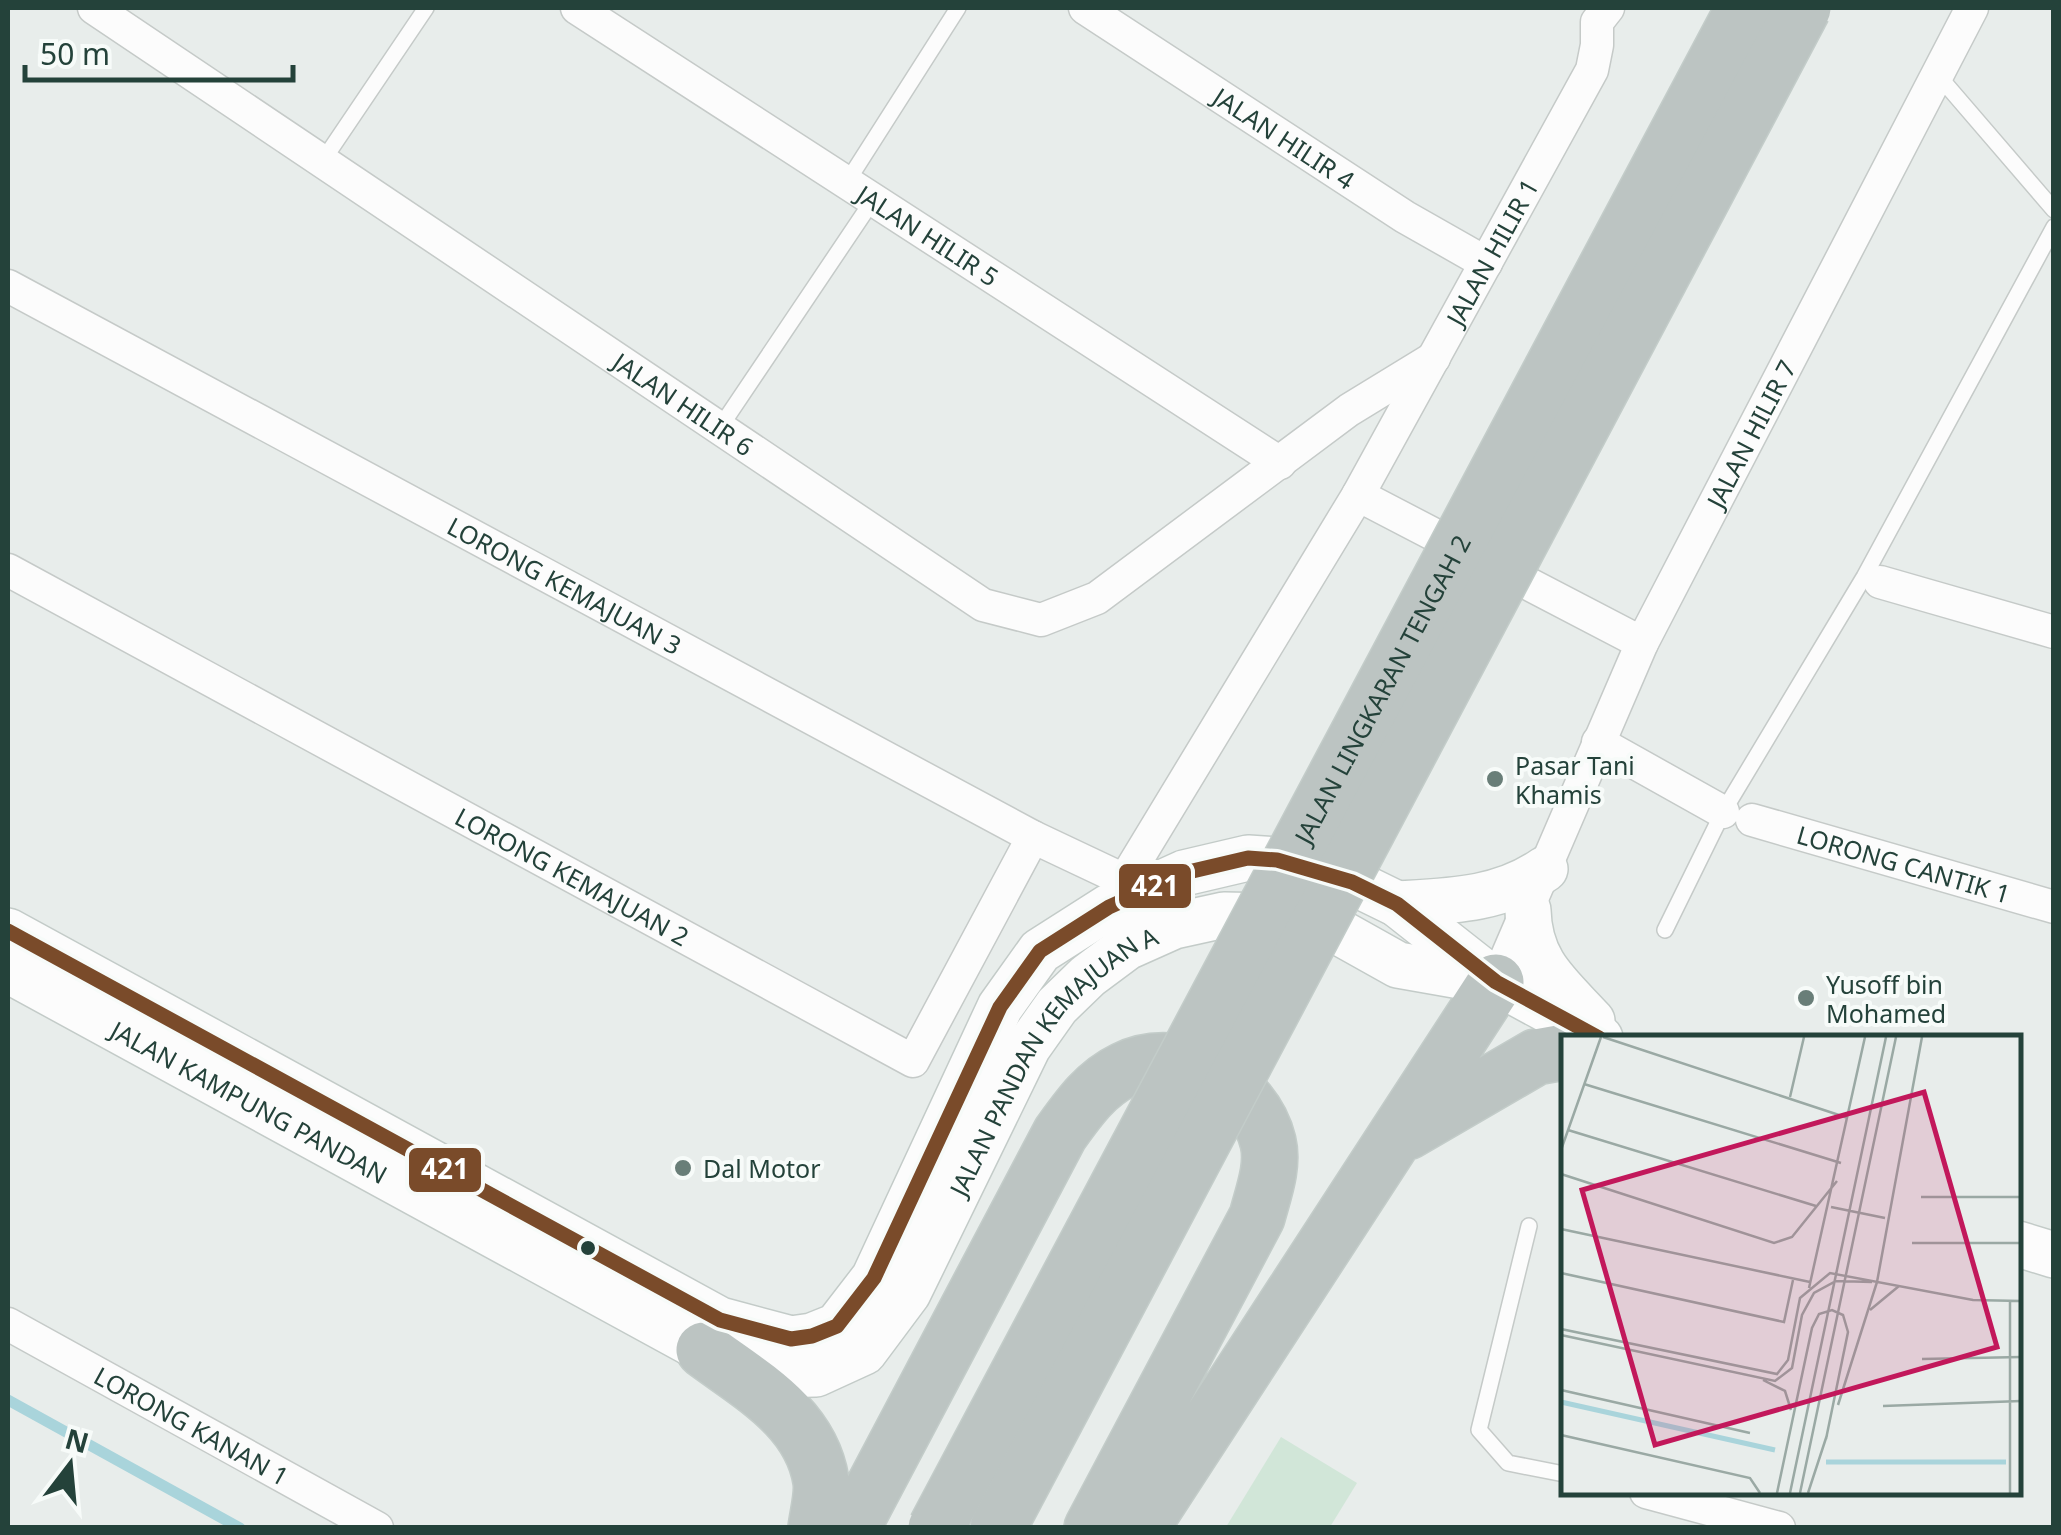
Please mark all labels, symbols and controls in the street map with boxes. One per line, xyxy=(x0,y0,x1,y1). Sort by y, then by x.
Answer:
scale bar xyxy=(25,20,292,82)
text: 50 m xyxy=(40,33,110,74)
street label: JALAN HILIR 4 xyxy=(1205,78,1362,197)
street label: JALAN HILIR 1 xyxy=(1437,173,1546,333)
street label: JALAN HILIR 5 xyxy=(849,176,1005,294)
street label: JALAN HILIR 6 xyxy=(605,343,760,463)
street label: JALAN HILIR 7 xyxy=(1697,354,1803,515)
street label: LORONG KEMAJUAN 3 xyxy=(442,508,688,662)
street label: JALAN LINGKARAN TENGAH 2 xyxy=(1285,529,1478,851)
place label: Pasar Tani Khamis xyxy=(1515,748,1635,811)
marker: Pasar Tani Khamis xyxy=(1484,768,1506,790)
street label: LORONG KEMAJUAN 2 xyxy=(449,799,695,953)
street label: LORONG CANTIK 1 xyxy=(1793,817,2014,911)
line badge: 421 xyxy=(1117,862,1193,910)
text: 421 xyxy=(1131,866,1179,904)
street label: JALAN PANDAN KEMAJUAN A xyxy=(940,918,1163,1203)
place label: Yusoff bin Mohamed xyxy=(1826,967,1946,1030)
marker: Yusoff bin Mohamed xyxy=(1795,987,1817,1009)
street label: JALAN KAMPUNG PANDAN xyxy=(103,1012,394,1191)
inset map xyxy=(1561,1035,2021,1495)
line badge: 421 xyxy=(407,1146,483,1194)
text: 421 xyxy=(421,1149,469,1187)
place label: Dal Motor xyxy=(703,1151,821,1185)
marker: Dal Motor xyxy=(672,1157,694,1179)
unlabelled marker xyxy=(578,1238,598,1258)
street label: LORONG KANAN 1 xyxy=(88,1358,295,1493)
north arrow xyxy=(20,1415,120,1515)
text: N xyxy=(61,1419,93,1461)

